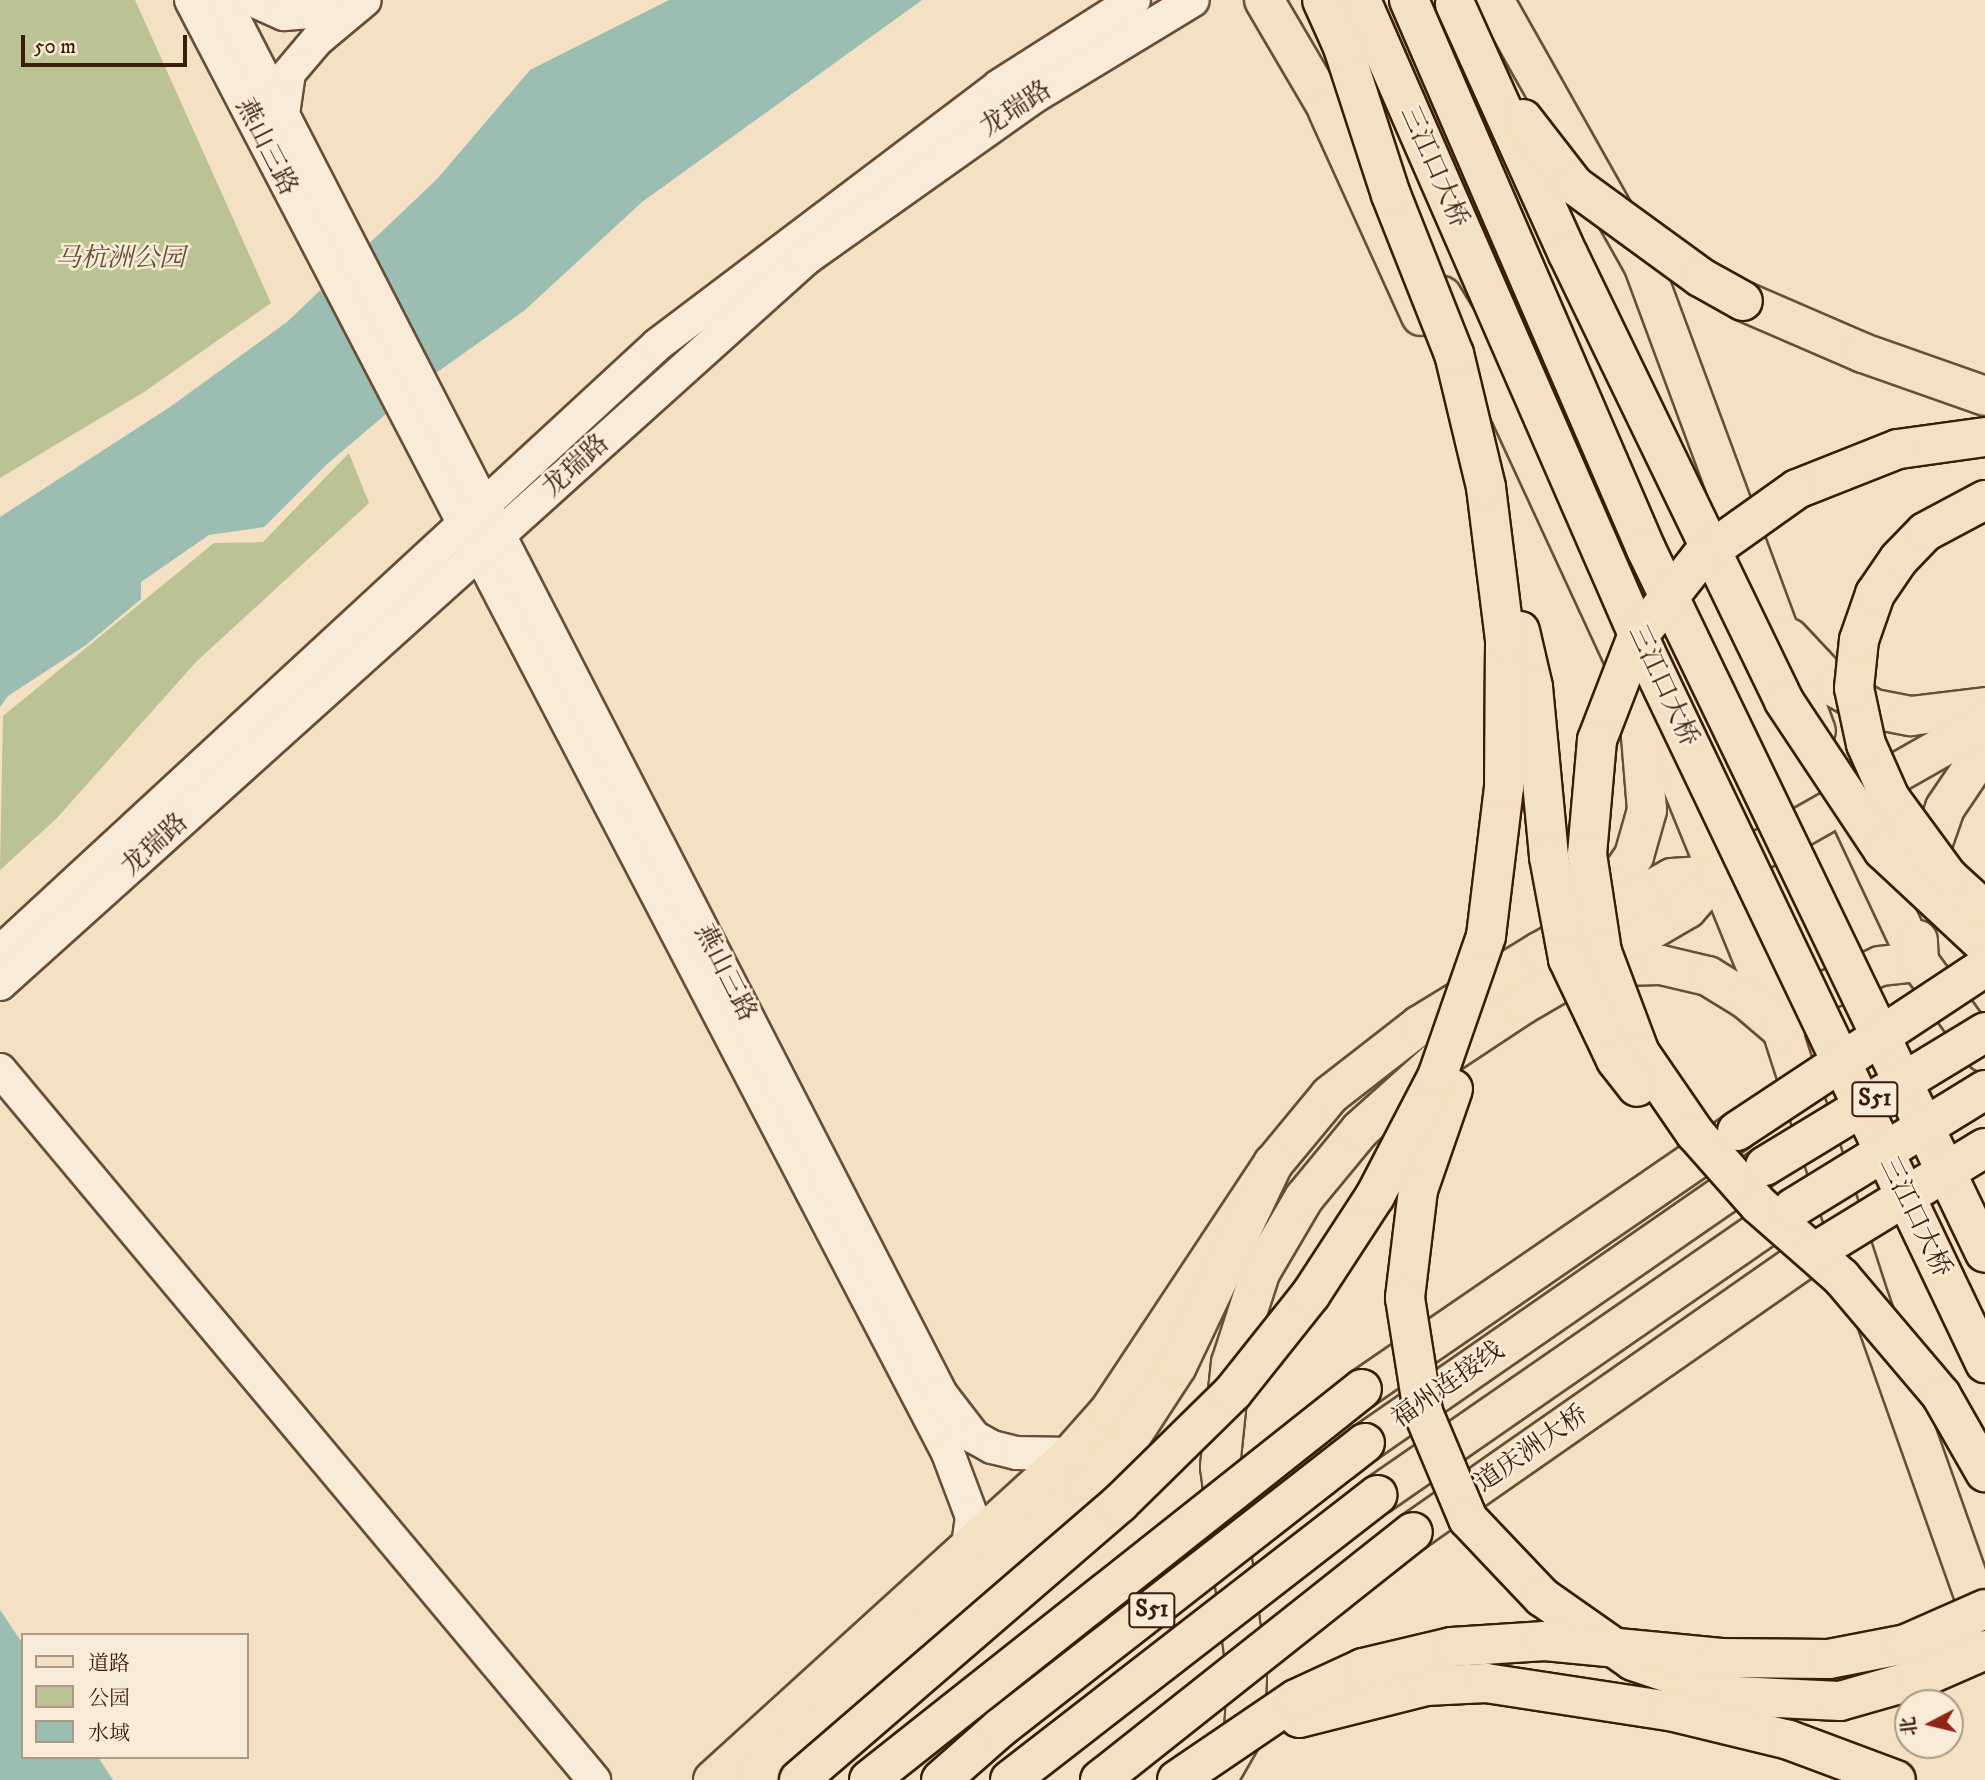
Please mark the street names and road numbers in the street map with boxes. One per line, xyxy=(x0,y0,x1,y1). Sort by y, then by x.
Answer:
street label: 龙瑞路 xyxy=(975,75,1057,143)
street label: 燕山三路 xyxy=(228,94,304,200)
street label: 三江口大桥 xyxy=(1393,101,1475,233)
street label: 龙瑞路 xyxy=(537,428,615,504)
street label: 三江口大桥 xyxy=(1621,620,1705,752)
street label: 龙瑞路 xyxy=(116,807,194,883)
street label: 燕山三路 xyxy=(687,920,763,1026)
road number: S51 xyxy=(1850,1078,1899,1120)
street label: 三江口大桥 xyxy=(1872,1152,1958,1282)
street label: 福州连接线 xyxy=(1386,1335,1510,1435)
street label: 道庆洲大桥 xyxy=(1470,1399,1594,1499)
road number: S51 xyxy=(1128,1590,1176,1630)

